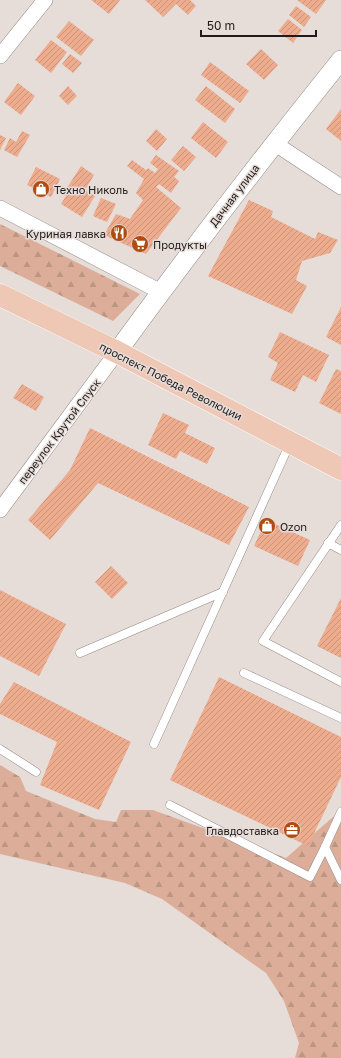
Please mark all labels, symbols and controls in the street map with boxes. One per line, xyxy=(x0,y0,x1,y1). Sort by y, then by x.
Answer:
scale bar xyxy=(201,12,316,38)
text: 50 m xyxy=(207,18,235,33)
street label: Дачная улица xyxy=(206,161,262,229)
shop icon: Техно Николь xyxy=(31,179,51,199)
place label: Техно Николь xyxy=(54,183,128,196)
restaurant icon: Куриная лавка xyxy=(109,223,129,243)
place label: Куриная лавка xyxy=(26,227,106,240)
supermarket icon: Продукты xyxy=(130,234,150,254)
place label: Продукты xyxy=(153,238,207,251)
street label: проспект Победа Революции xyxy=(98,339,244,423)
street label: переулок Крутой Спуск xyxy=(15,375,103,486)
shop icon: Ozon xyxy=(257,516,277,536)
place label: Ozon xyxy=(280,520,307,533)
office icon: Главдоставка xyxy=(282,820,302,840)
place label: Главдоставка xyxy=(206,824,279,837)

